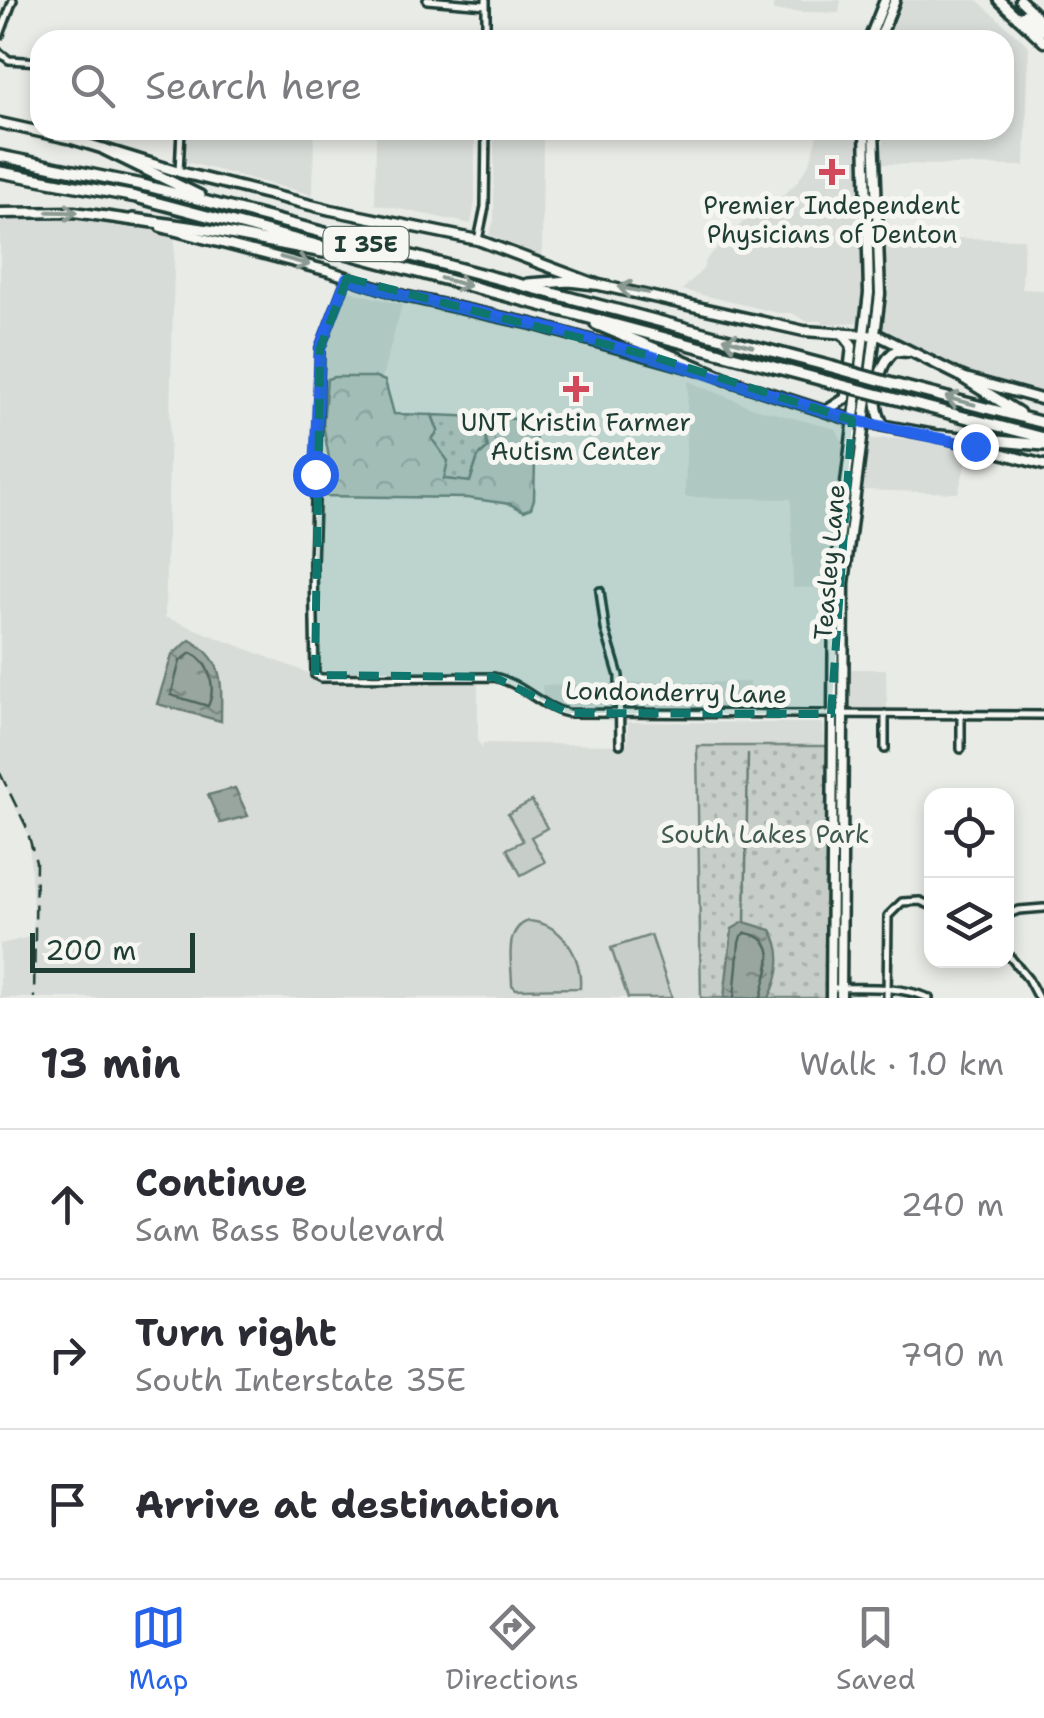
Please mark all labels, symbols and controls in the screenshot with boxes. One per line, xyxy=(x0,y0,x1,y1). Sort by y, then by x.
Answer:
search box xyxy=(30,30,1014,140)
icon: search xyxy=(65,58,120,113)
text: Search here xyxy=(145,60,362,111)
marker: Premier Independent Physicians of Denton xyxy=(819,159,845,185)
place label: Premier Independent Physicians of Denton xyxy=(703,188,961,251)
one-way arrow xyxy=(46,202,78,222)
road number: I 35E xyxy=(324,227,408,261)
one-way arrow xyxy=(279,253,310,272)
one-way arrow xyxy=(439,273,470,292)
one-way arrow xyxy=(618,280,650,299)
one-way arrow xyxy=(723,332,754,351)
marker: UNT Kristin Farmer Autism Center xyxy=(563,376,589,402)
one-way arrow xyxy=(945,390,976,409)
place label: UNT Kristin Farmer Autism Center xyxy=(461,405,691,468)
route end xyxy=(953,424,999,470)
route start xyxy=(293,452,339,498)
street label: Teasley Lane xyxy=(805,483,853,641)
street label: Londonderry Lane xyxy=(565,673,787,711)
map controls xyxy=(924,788,1014,968)
button: locate xyxy=(924,788,1014,878)
park label: South Lakes Park xyxy=(661,817,869,851)
button: layers xyxy=(924,878,1014,968)
scale bar xyxy=(30,928,195,973)
text: 200 m xyxy=(45,931,136,969)
text: 13 min xyxy=(40,1035,181,1091)
text: Walk · 1.0 km xyxy=(799,1042,1004,1085)
text: Continue xyxy=(135,1157,307,1208)
icon: ahead xyxy=(40,1177,95,1232)
text: 240 m xyxy=(901,1183,1004,1226)
text: Sam Bass Boulevard xyxy=(135,1208,445,1251)
text: Turn right xyxy=(135,1307,337,1358)
icon: right xyxy=(40,1327,95,1382)
text: 790 m xyxy=(900,1333,1004,1376)
text: South Interstate 35E xyxy=(135,1358,466,1401)
icon: arrive xyxy=(40,1477,95,1532)
text: Arrive at destination xyxy=(135,1479,559,1530)
tab: Map xyxy=(129,1600,188,1698)
tab: Directions xyxy=(445,1600,579,1698)
tab: Saved xyxy=(836,1600,915,1698)

